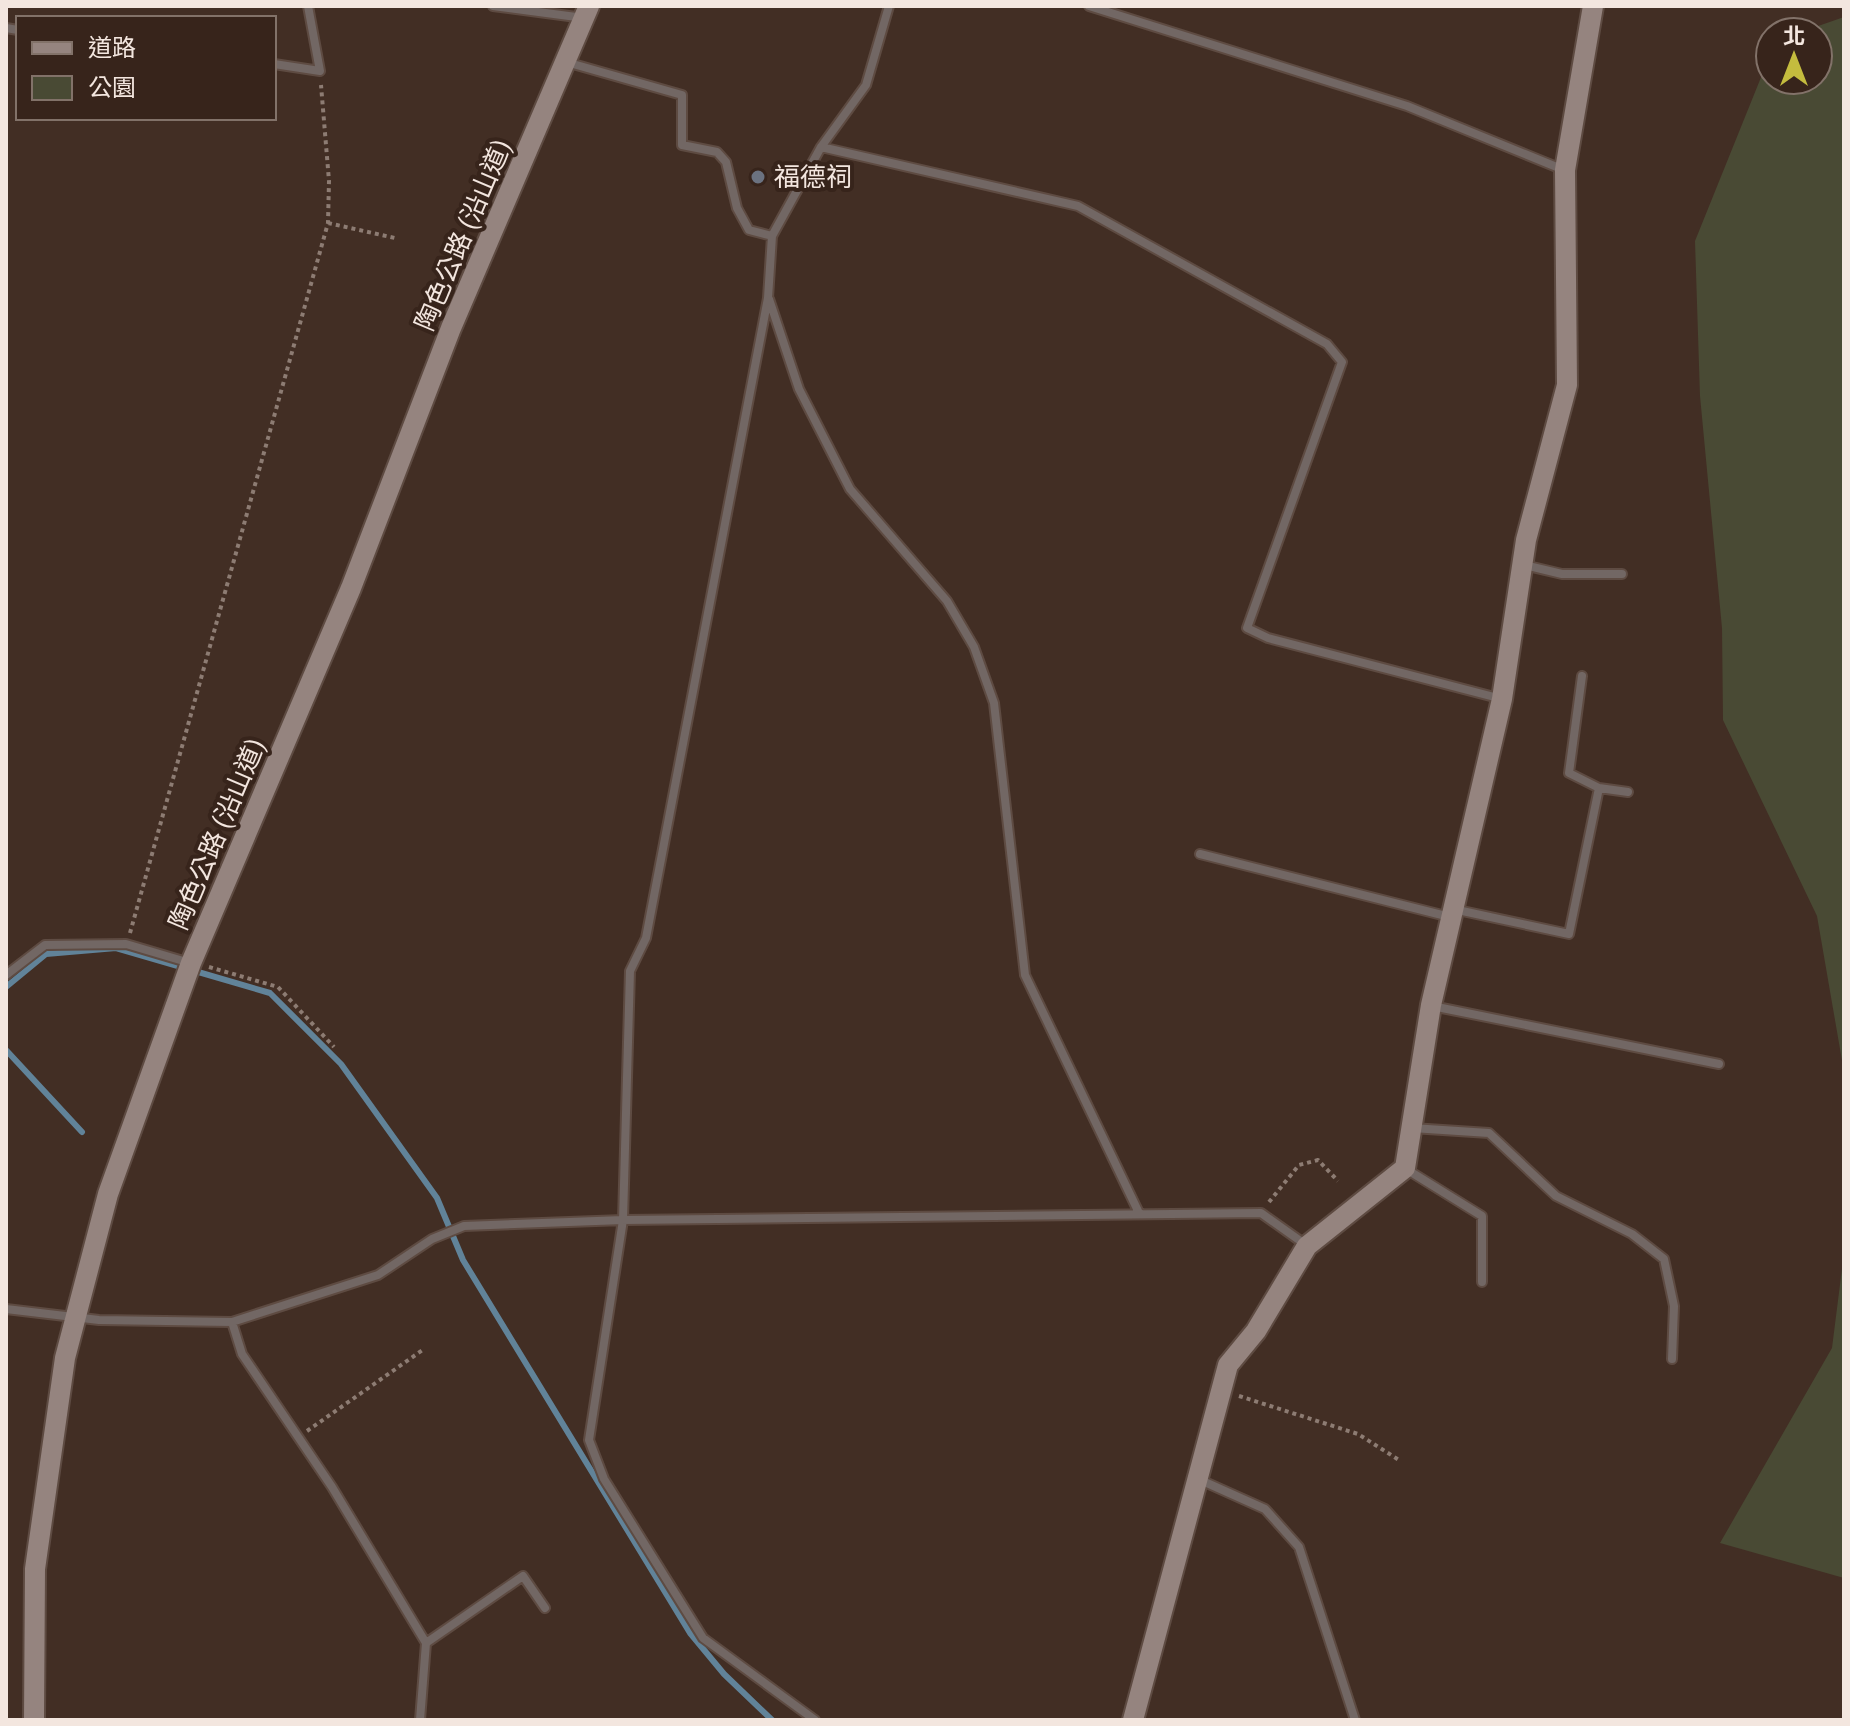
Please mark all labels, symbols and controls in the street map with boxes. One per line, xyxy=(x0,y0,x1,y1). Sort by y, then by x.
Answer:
legend xyxy=(16,16,276,120)
north arrow xyxy=(1754,16,1834,96)
text: 北 xyxy=(1783,24,1805,49)
text: 道路 xyxy=(88,34,136,62)
text: 公園 xyxy=(88,74,136,102)
street label: 陶色公路 (沿山道) xyxy=(409,135,517,335)
place label: 福德祠 xyxy=(774,162,852,192)
marker: 福德祠 xyxy=(749,168,767,186)
street label: 陶色公路 (沿山道) xyxy=(163,734,271,934)

